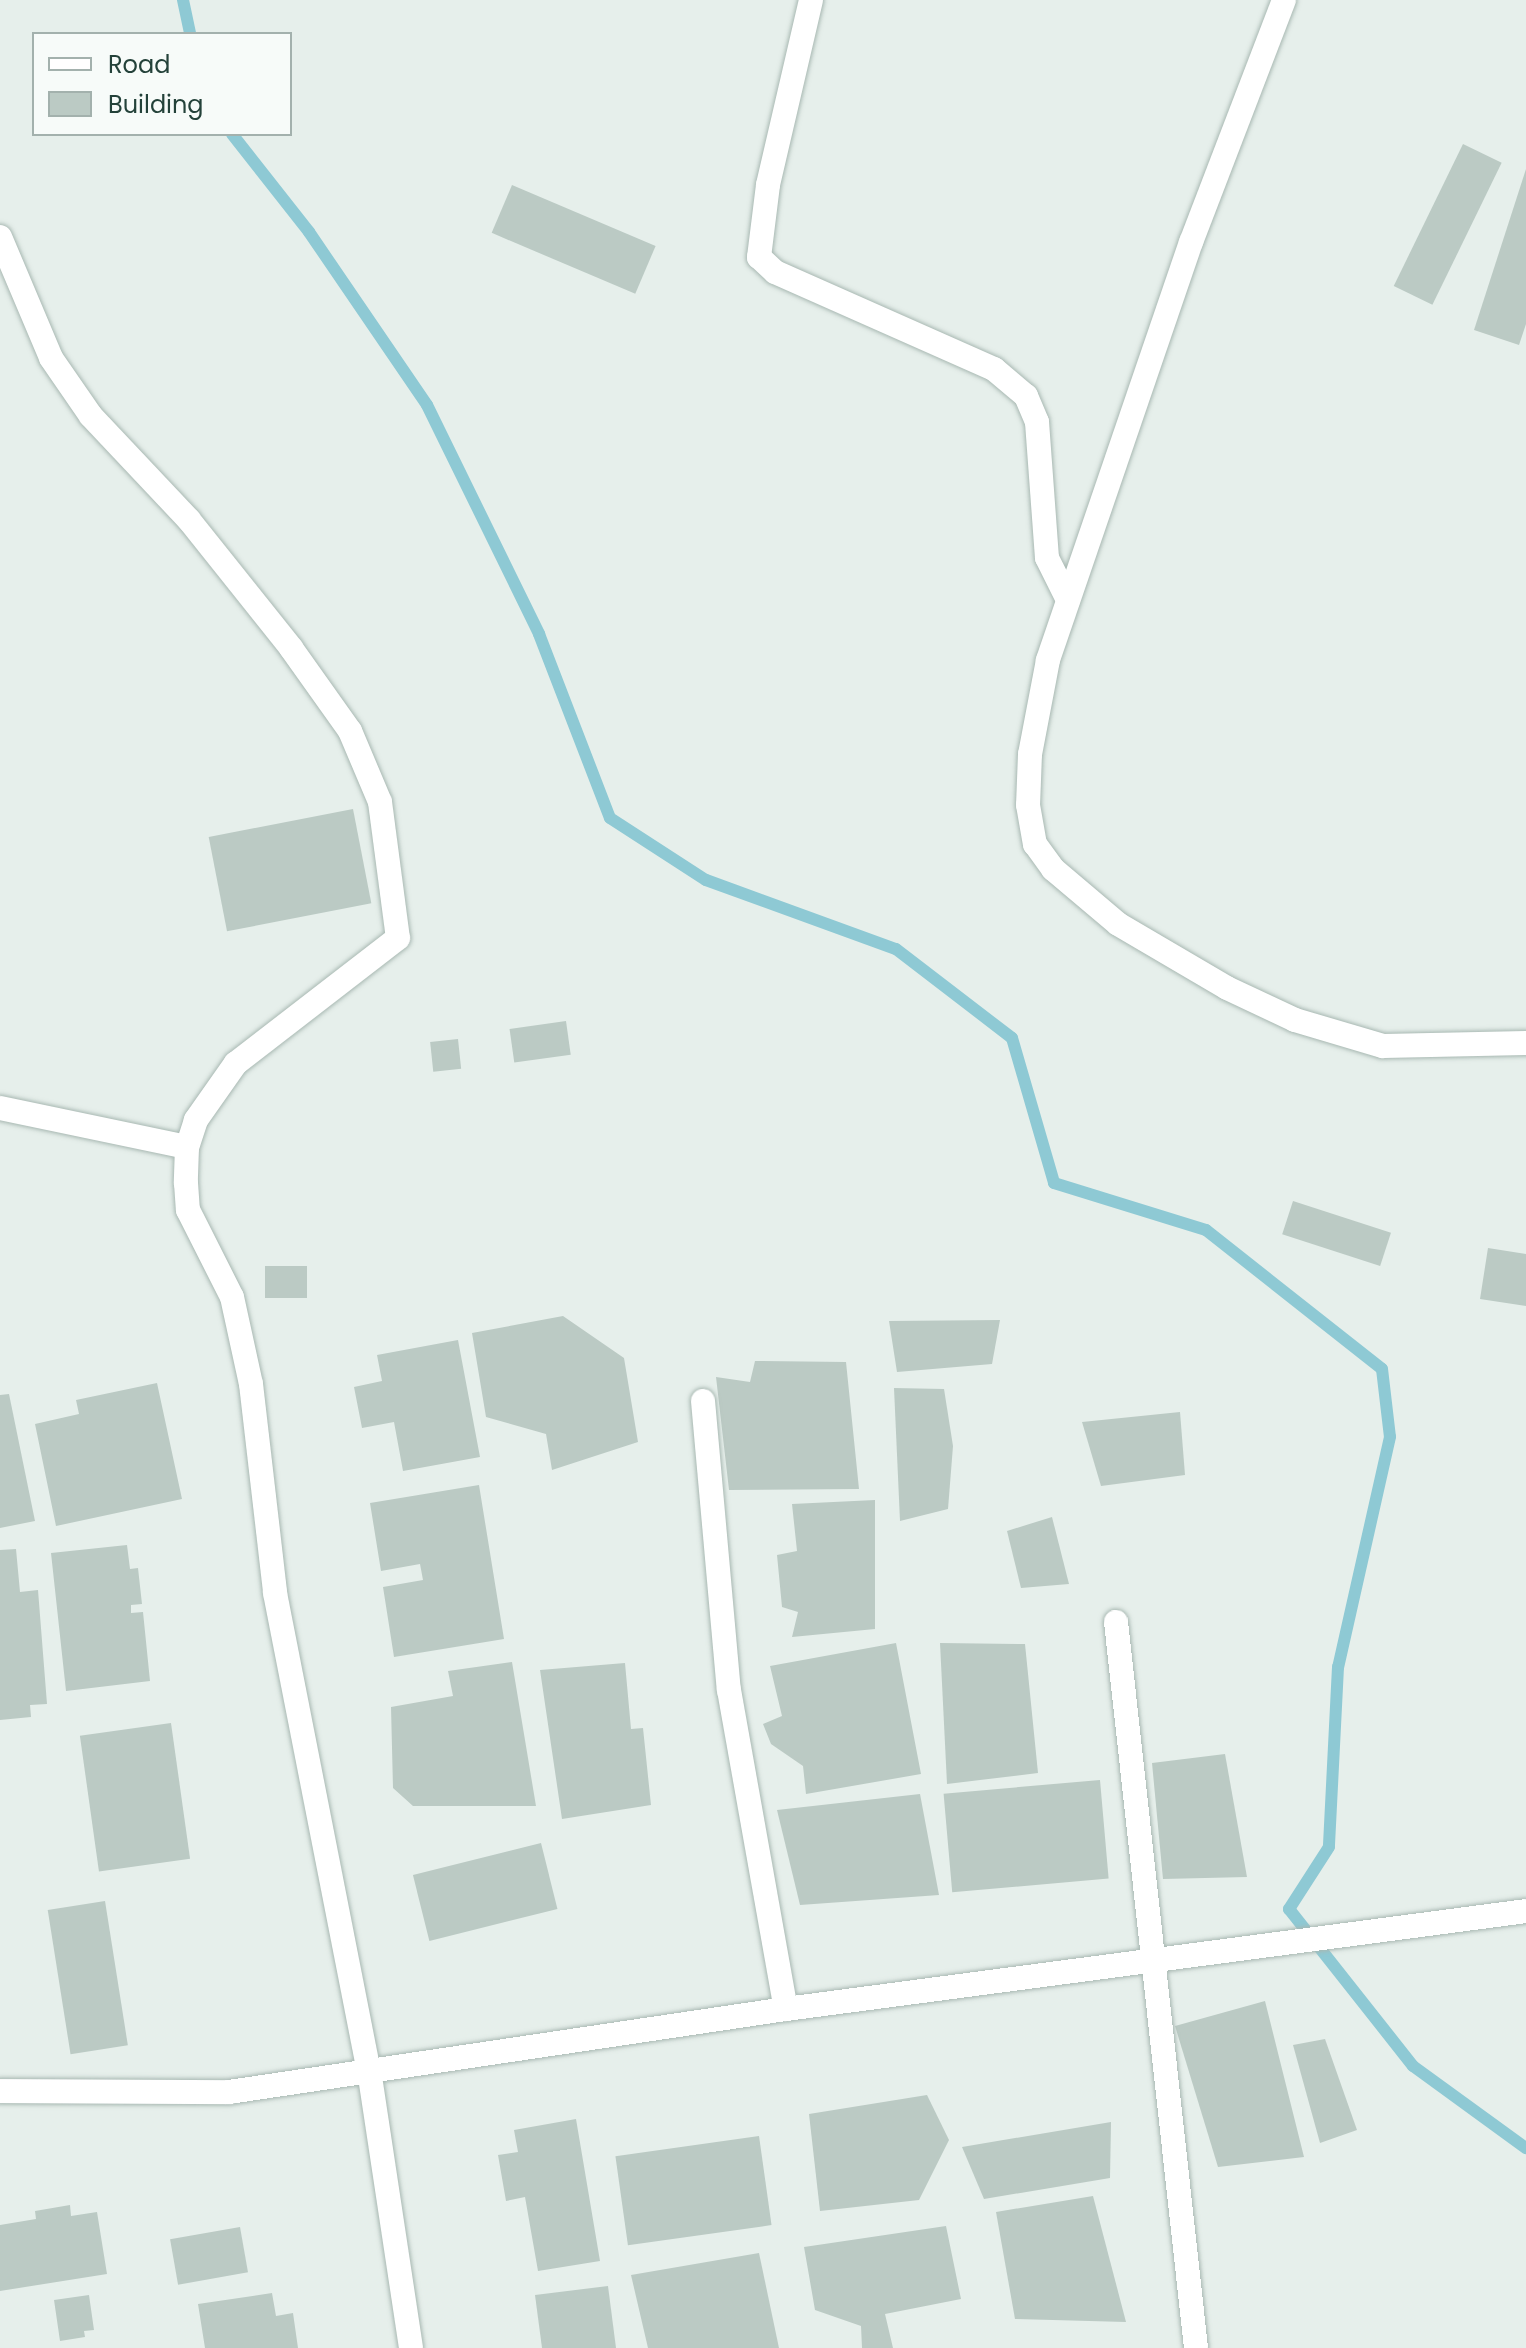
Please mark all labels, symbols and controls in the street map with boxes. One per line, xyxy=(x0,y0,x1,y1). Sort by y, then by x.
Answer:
legend xyxy=(32,32,292,136)
text: Road xyxy=(108,48,170,81)
text: Building xyxy=(108,88,204,121)

